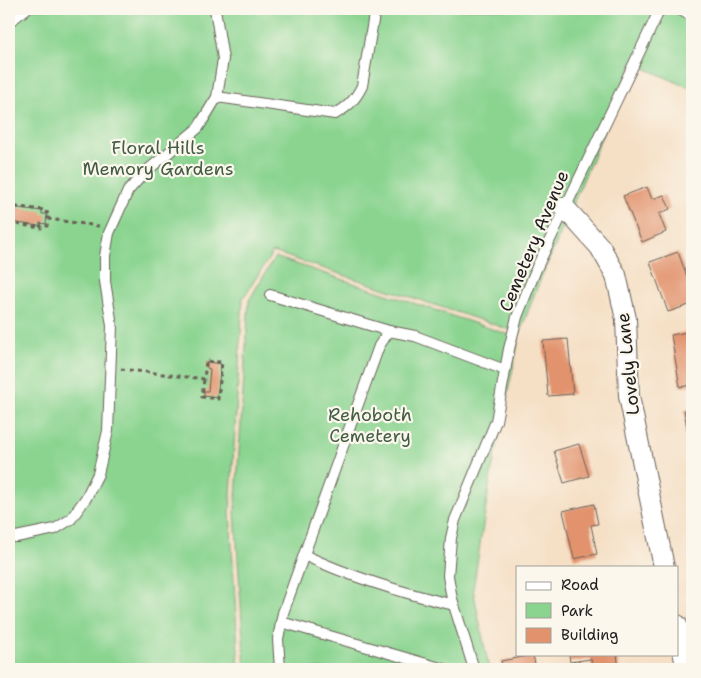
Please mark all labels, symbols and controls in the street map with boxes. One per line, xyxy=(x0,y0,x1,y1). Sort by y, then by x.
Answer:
park label: Floral Hills Memory Gardens xyxy=(82,136,234,181)
street label: Cemetery Avenue xyxy=(493,167,575,315)
street label: Lovely Lane xyxy=(611,312,645,416)
park label: Rehoboth Cemetery xyxy=(328,403,412,448)
legend xyxy=(516,566,678,656)
text: Road xyxy=(561,575,599,595)
text: Park xyxy=(561,601,593,621)
text: Building xyxy=(561,625,618,645)

